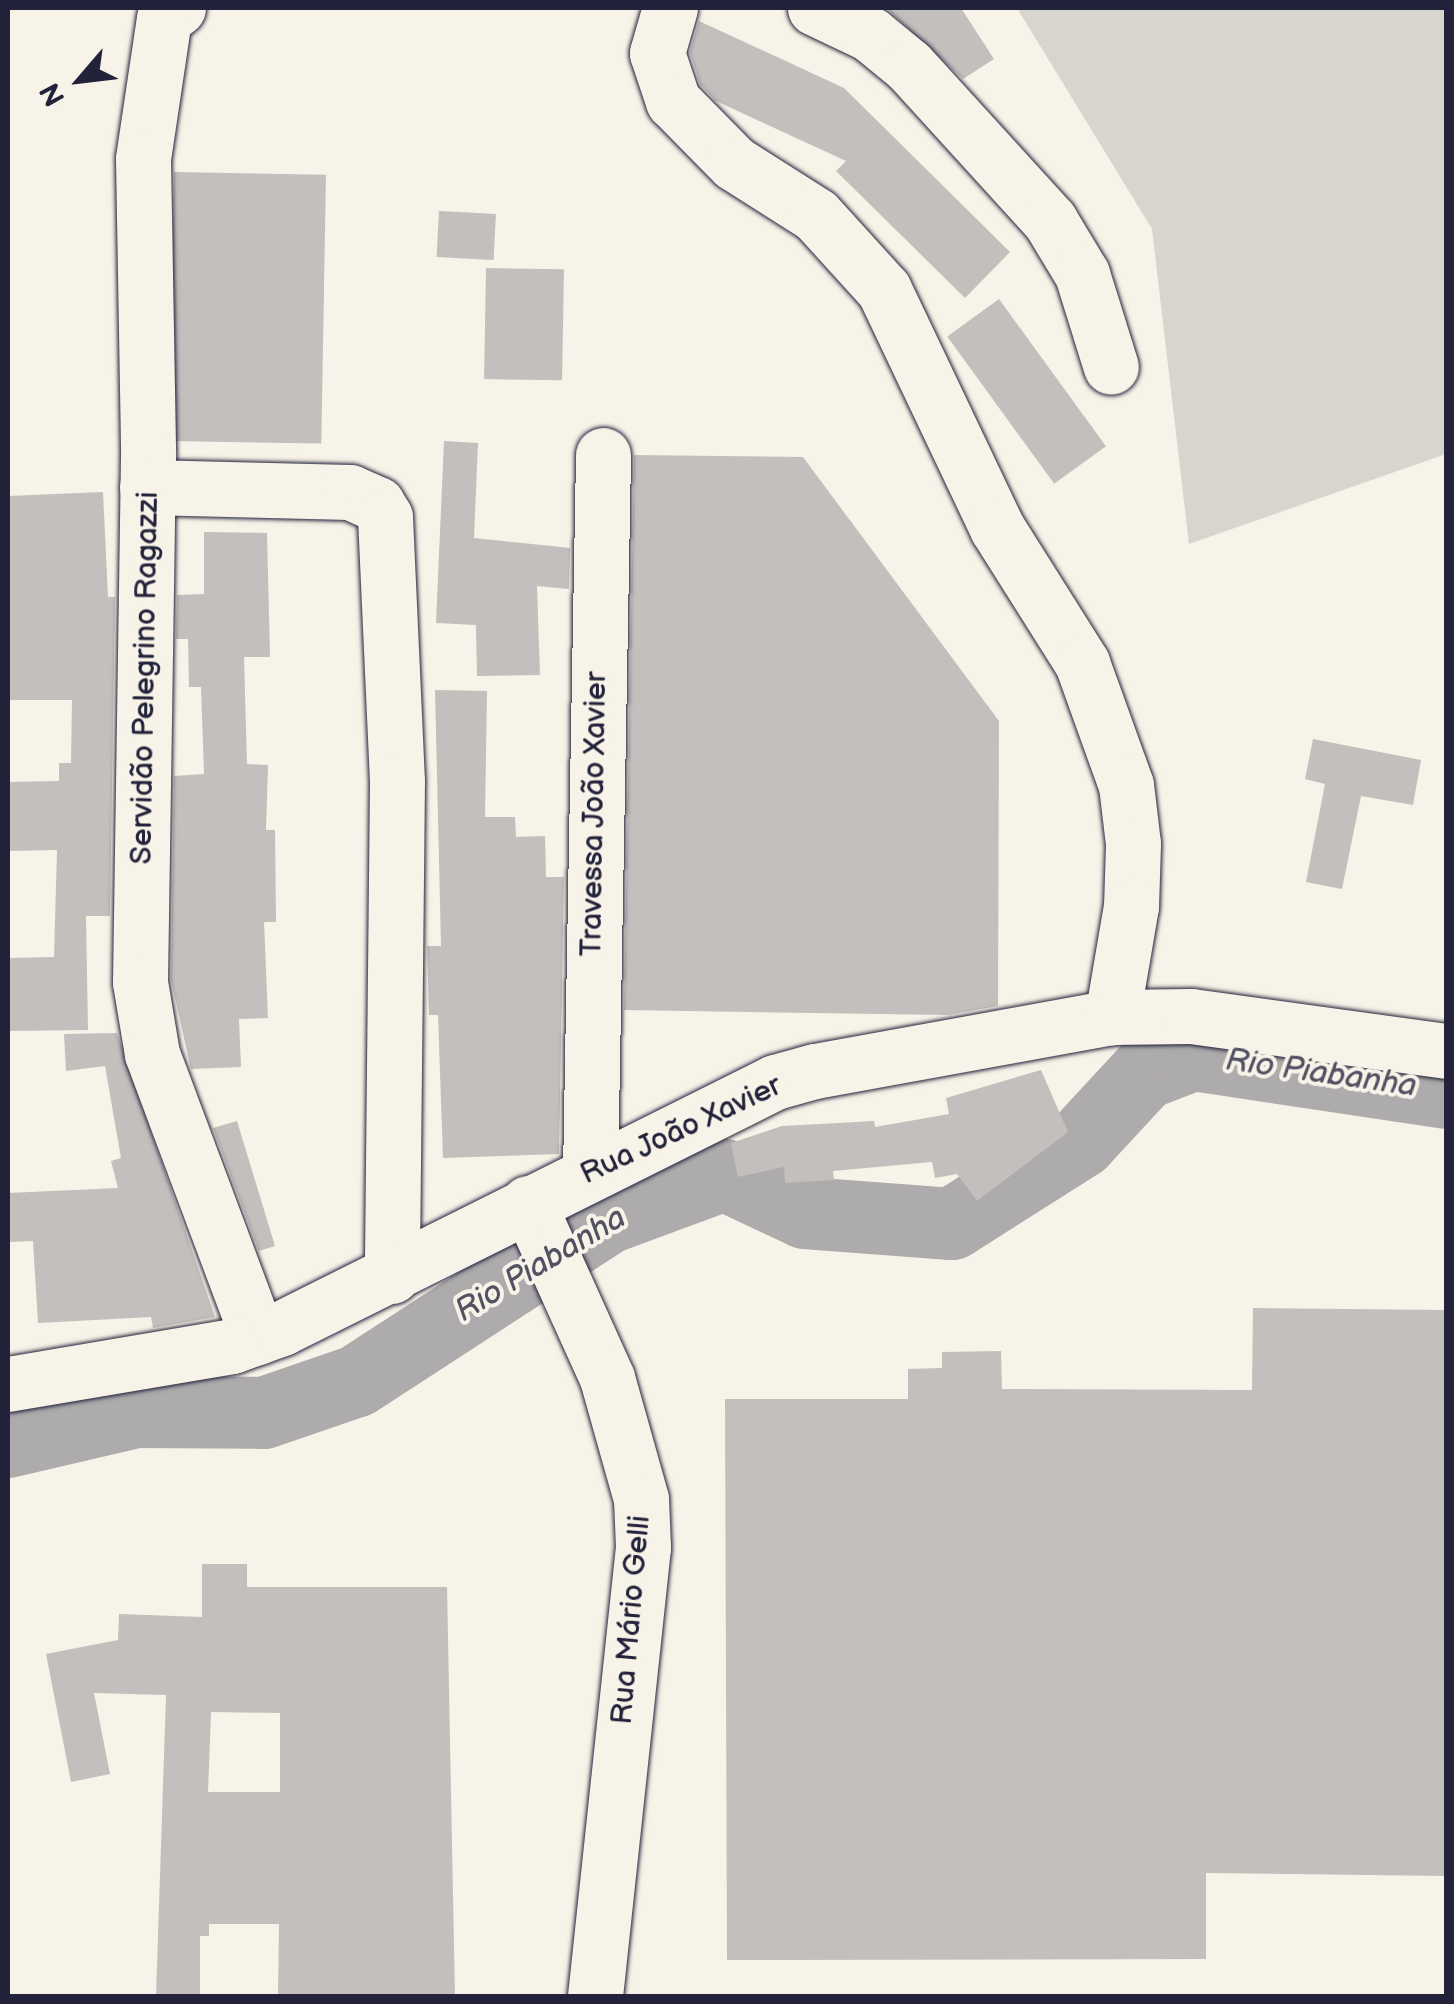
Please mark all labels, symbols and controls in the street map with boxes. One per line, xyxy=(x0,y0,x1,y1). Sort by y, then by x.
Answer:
north arrow xyxy=(30,30,130,130)
text: N xyxy=(34,77,73,111)
street label: Servidão Pelegrino Ragazzi xyxy=(124,491,166,865)
street label: Travessa João Xavier xyxy=(573,669,615,959)
water label: Rio Piabanha xyxy=(1223,1042,1419,1106)
street label: Rua João Xavier xyxy=(573,1067,789,1193)
water label: Rio Piabanha xyxy=(449,1199,633,1331)
street label: Rua Mário Gelli xyxy=(604,1514,658,1726)

